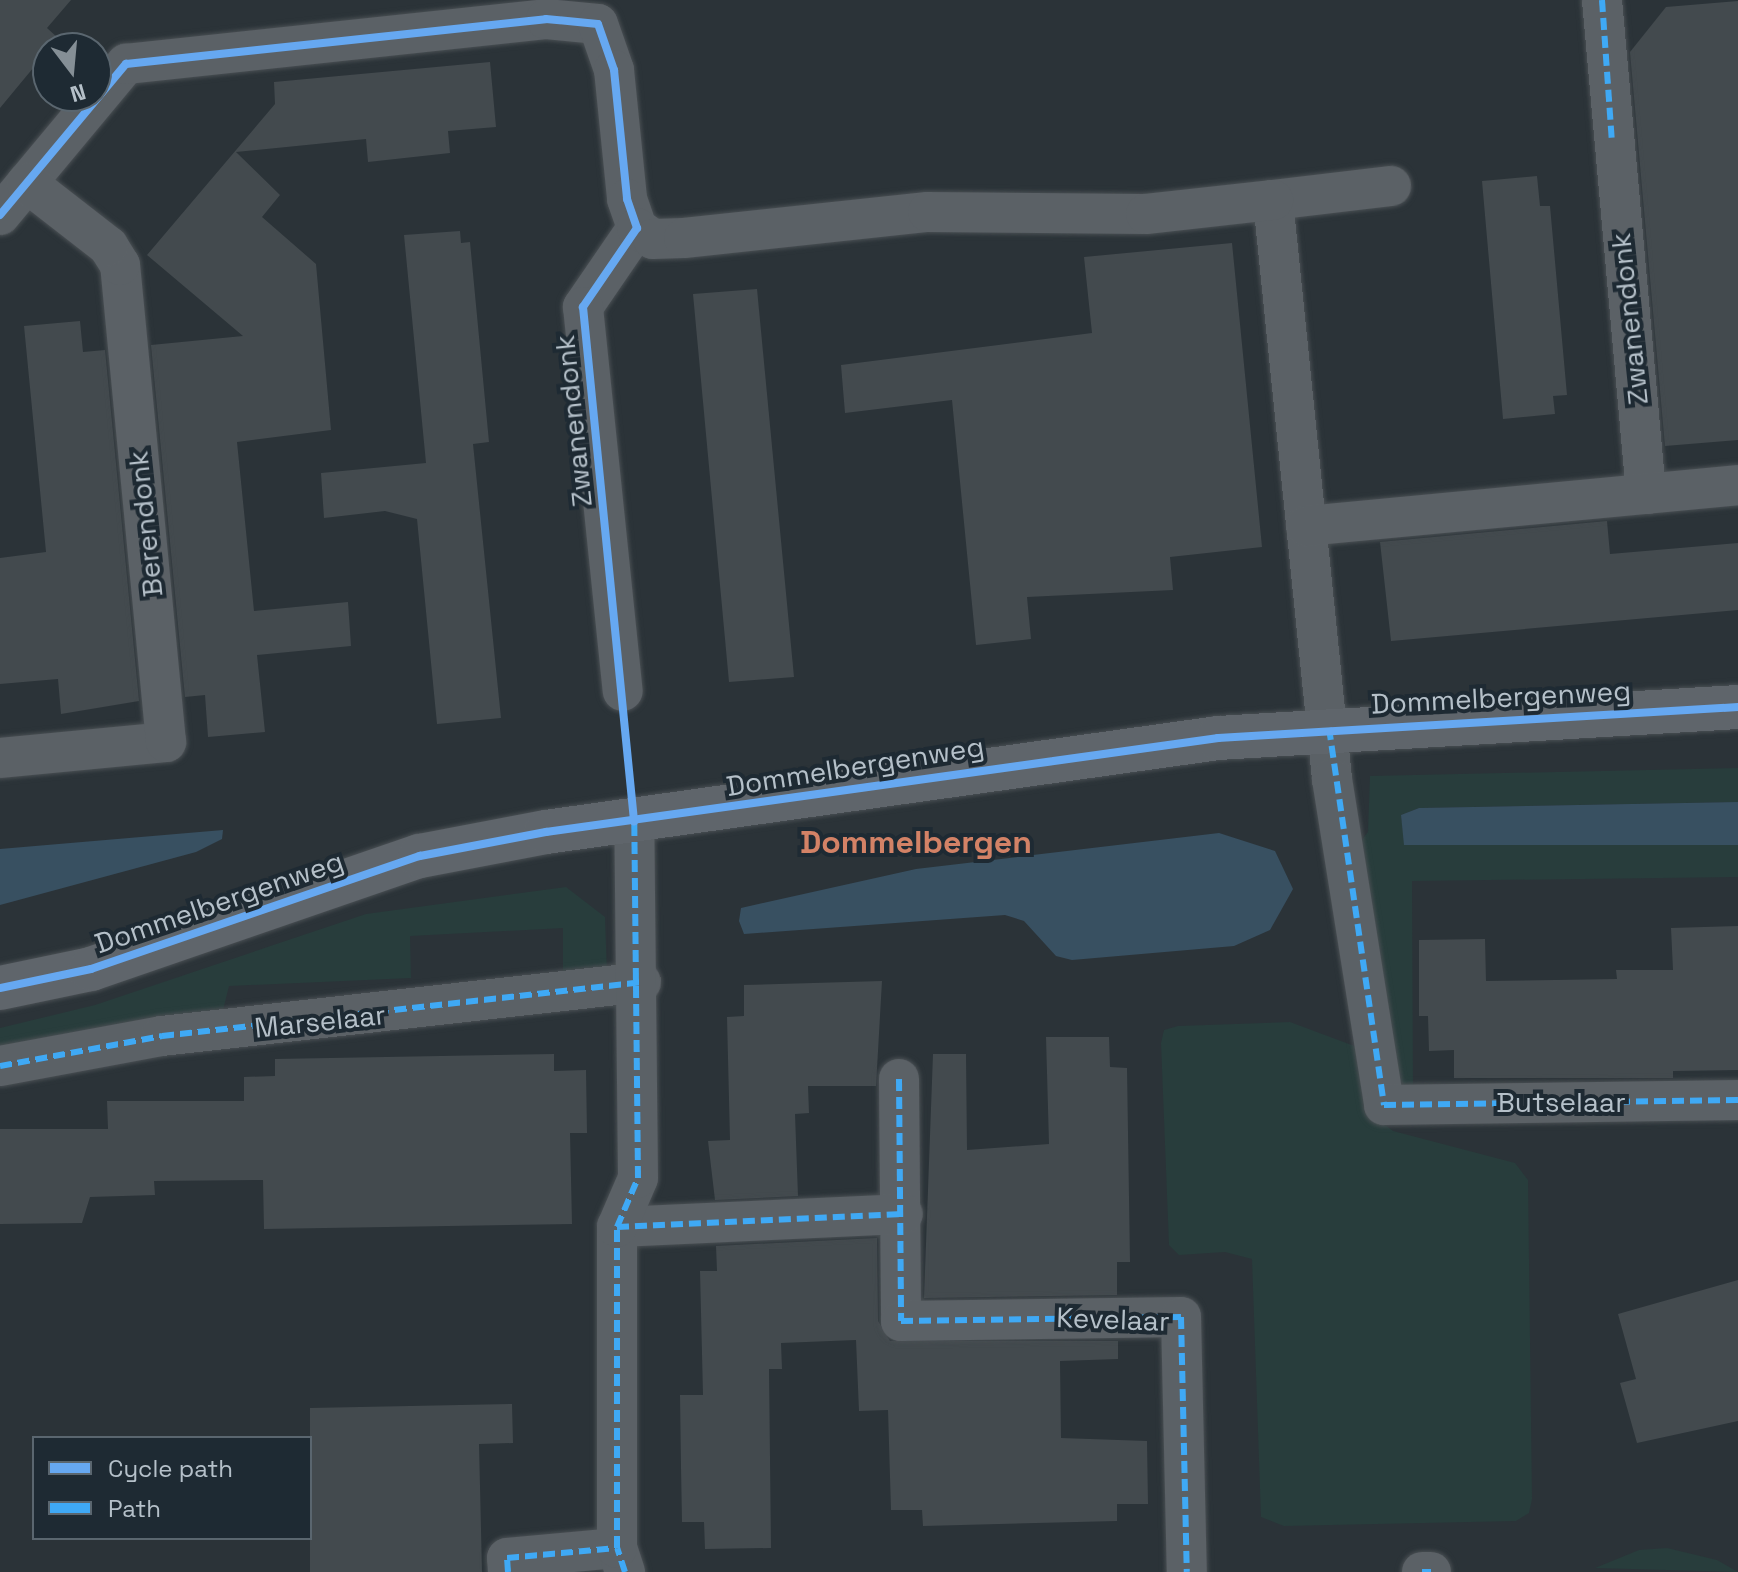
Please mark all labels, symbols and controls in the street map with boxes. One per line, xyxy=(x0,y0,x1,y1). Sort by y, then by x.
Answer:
north arrow xyxy=(32,32,112,112)
text: N xyxy=(67,78,89,109)
street label: Zwanendonk xyxy=(1603,231,1655,407)
street label: Zwanendonk xyxy=(547,333,599,509)
street label: Berendonk xyxy=(121,449,169,599)
street label: Dommelbergenweg xyxy=(1370,673,1632,721)
street label: Dommelbergenweg xyxy=(724,729,986,803)
district label: Dommelbergen xyxy=(800,823,1032,861)
street label: Dommelbergenweg xyxy=(90,844,348,960)
street label: Marselaar xyxy=(253,997,387,1045)
street label: Butselaar xyxy=(1496,1085,1626,1119)
street label: Kevelaar xyxy=(1056,1300,1170,1338)
legend xyxy=(32,1436,312,1540)
text: Cycle path xyxy=(108,1453,233,1484)
text: Path xyxy=(108,1493,161,1524)

